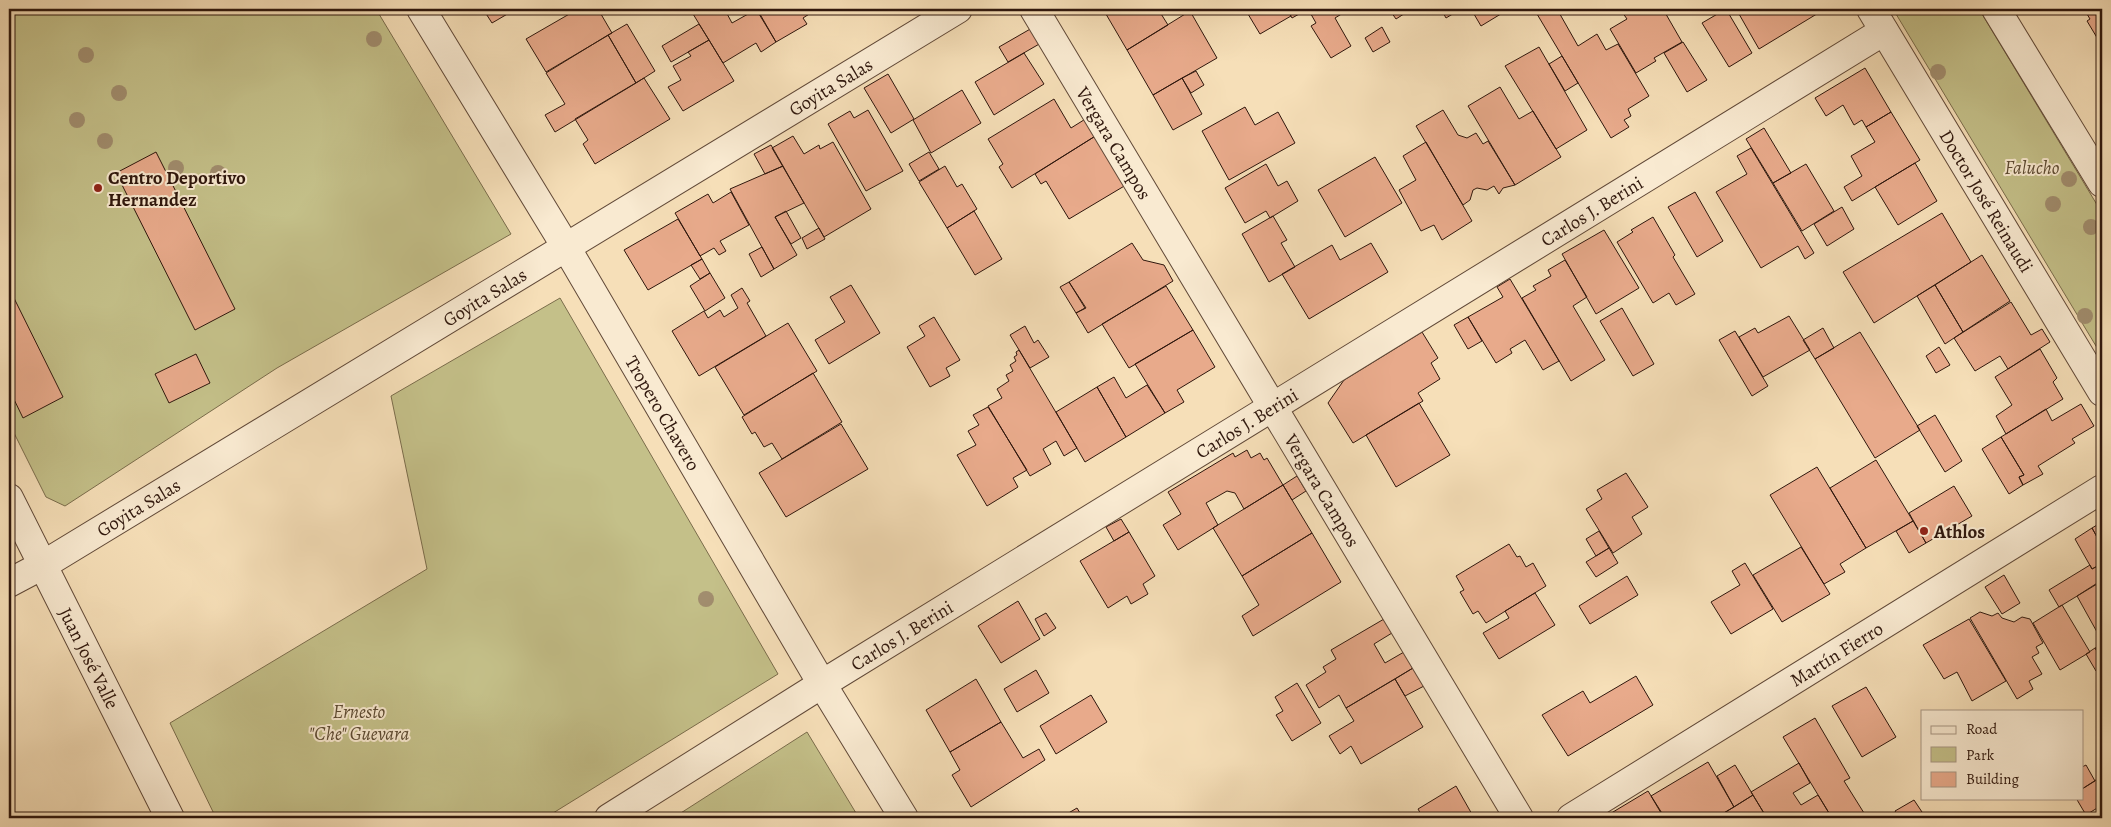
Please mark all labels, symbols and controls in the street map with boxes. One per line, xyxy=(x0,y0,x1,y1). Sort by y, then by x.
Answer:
street label: Goyita Salas xyxy=(784,52,878,123)
street label: Vergara Campos xyxy=(1069,81,1157,205)
street label: Doctor José Reinaudi xyxy=(1933,125,2039,278)
park label: Falucho xyxy=(2005,155,2060,181)
place label: Centro Deportivo Hernandez xyxy=(108,165,246,213)
street label: Carlos J. Berini xyxy=(1536,170,1648,253)
marker: Centro Deportivo Hernandez xyxy=(92,182,104,194)
street label: Goyita Salas xyxy=(438,262,532,333)
street label: Tropero Chavero xyxy=(619,351,706,476)
street label: Carlos J. Berini xyxy=(1191,382,1303,465)
street label: Vergara Campos xyxy=(1277,428,1366,552)
street label: Goyita Salas xyxy=(92,472,186,543)
place label: Athlos xyxy=(1933,519,1985,545)
marker: Athlos xyxy=(1918,525,1930,537)
street label: Carlos J. Berini xyxy=(846,595,958,677)
street label: Juan José Valle xyxy=(52,603,125,714)
street label: Martín Fierro xyxy=(1785,616,1888,693)
park label: Ernesto "Che" Guevara xyxy=(309,699,410,747)
legend xyxy=(1921,710,2084,800)
text: Road xyxy=(1966,719,1998,739)
text: Park xyxy=(1966,745,1995,765)
text: Building xyxy=(1966,769,2019,789)

